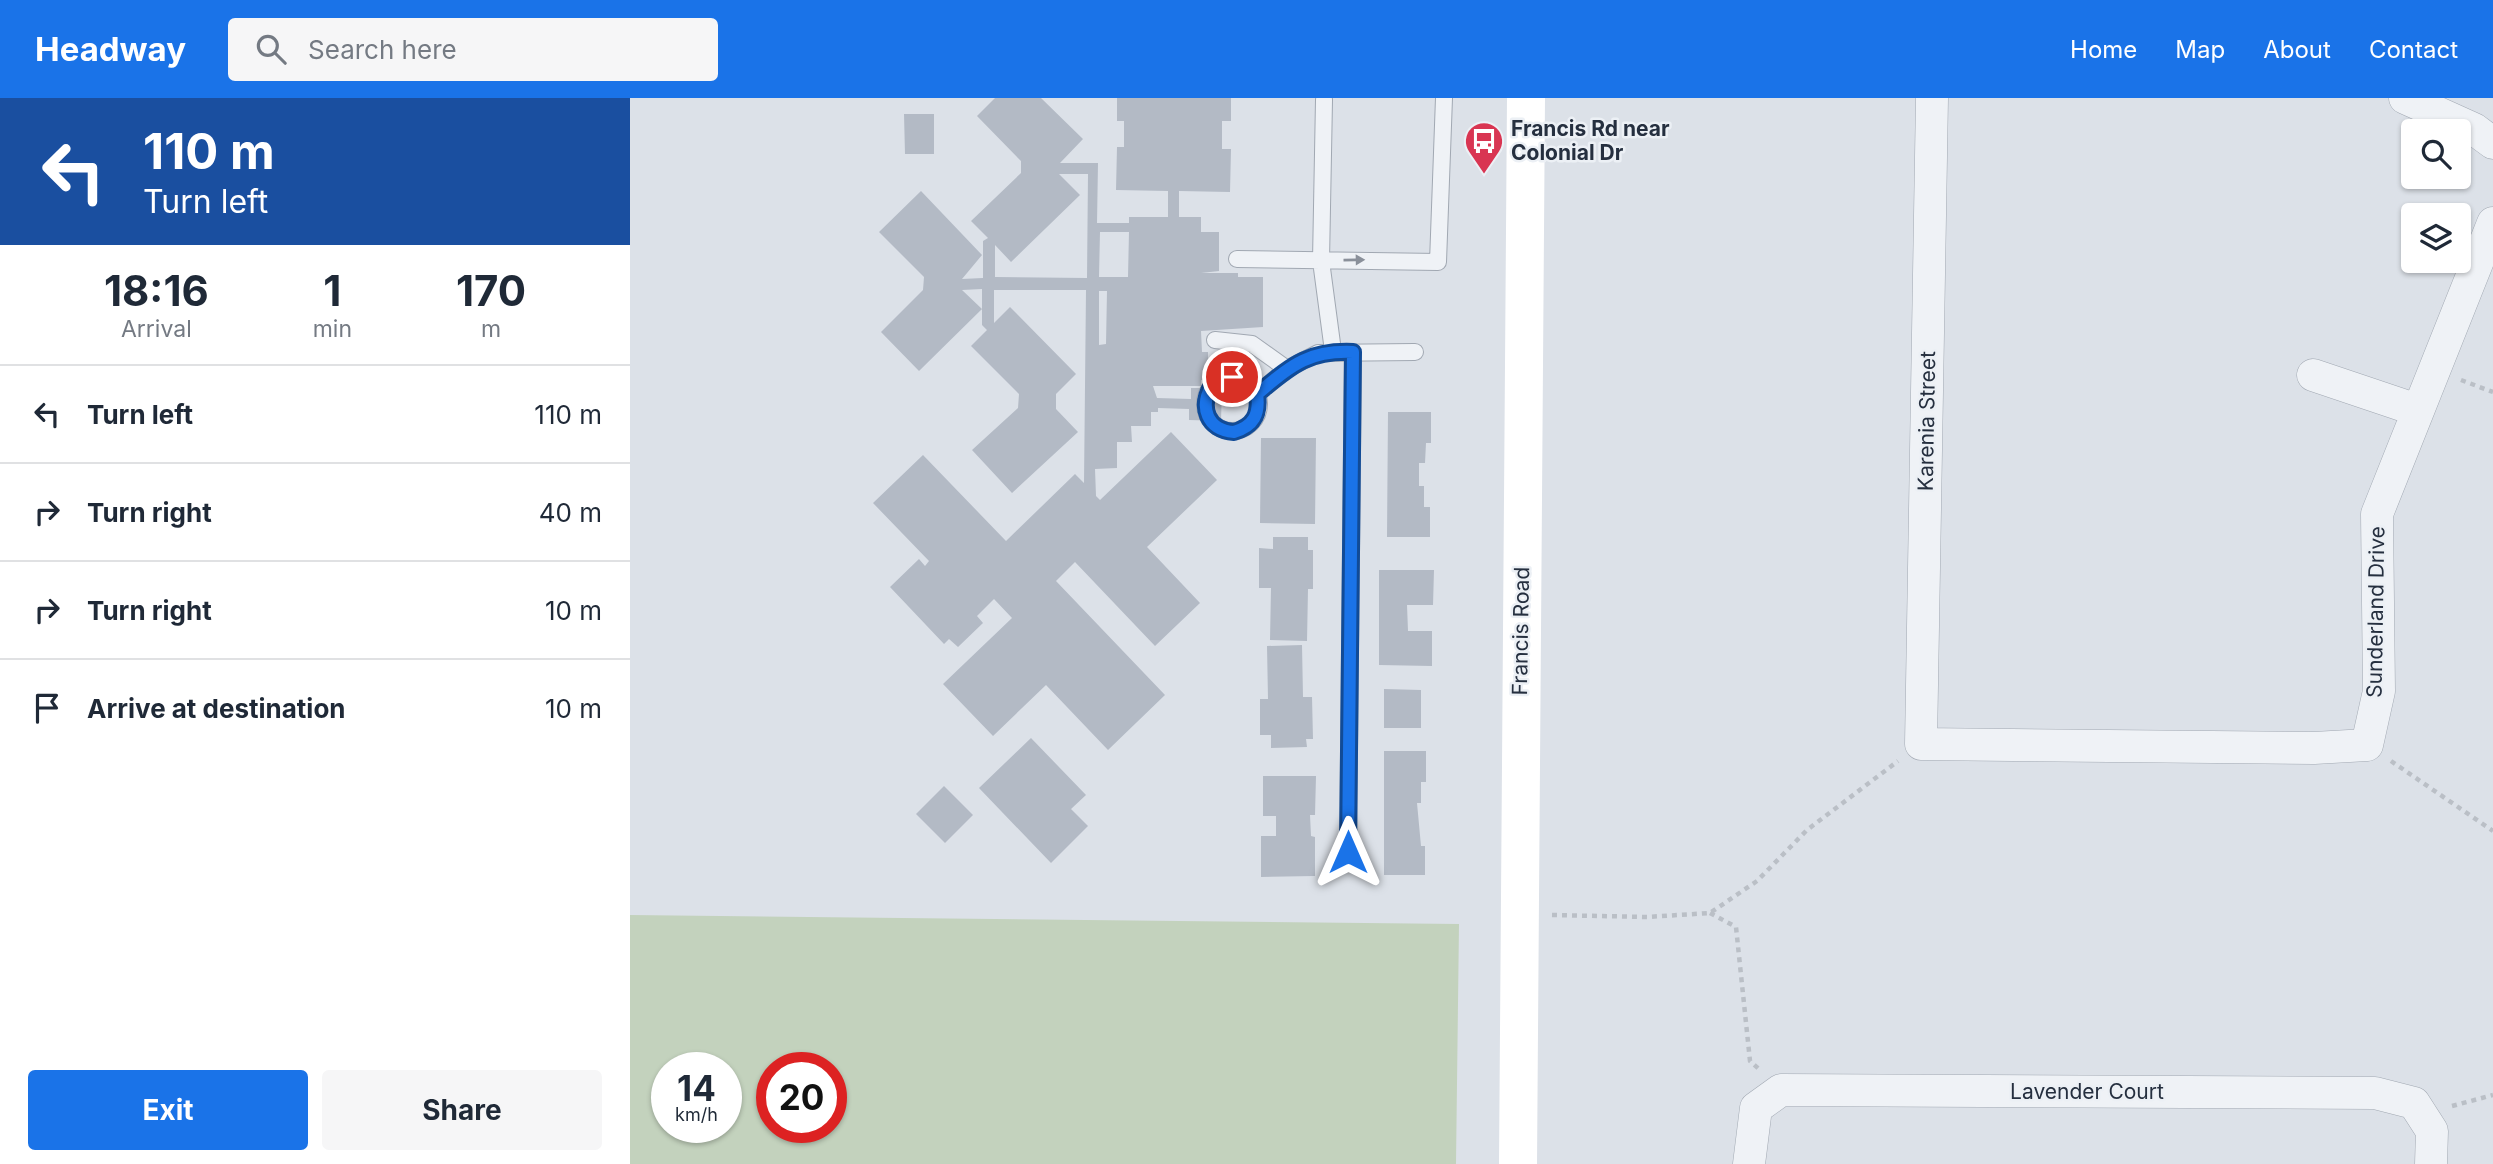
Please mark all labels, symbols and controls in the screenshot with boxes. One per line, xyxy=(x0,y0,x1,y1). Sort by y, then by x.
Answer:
search box xyxy=(228,18,718,81)
text: Headway xyxy=(35,29,186,69)
icon: search xyxy=(252,30,290,68)
text: Search here xyxy=(308,34,457,65)
text: Home xyxy=(2070,35,2137,64)
text: Map xyxy=(2175,35,2225,64)
text: About xyxy=(2263,35,2331,64)
text: Contact xyxy=(2369,35,2458,64)
place label: Francis Rd near Colonial Dr xyxy=(1511,116,1670,165)
map controls xyxy=(2401,119,2471,273)
button: search xyxy=(2401,119,2471,189)
bus stop icon: Francis Rd near Colonial Dr xyxy=(1463,120,1505,175)
text: 110 m xyxy=(143,122,275,181)
icon: left xyxy=(28,126,119,217)
text: Turn left xyxy=(143,182,268,221)
button: layers xyxy=(2401,203,2471,273)
one-way arrow xyxy=(1344,255,1366,266)
text: 18:16 xyxy=(104,265,209,316)
text: 1 xyxy=(323,265,341,316)
text: 170 xyxy=(456,265,526,316)
text: Arrival xyxy=(121,315,192,343)
text: min xyxy=(313,315,352,343)
text: m xyxy=(481,315,501,343)
pin xyxy=(1202,347,1262,407)
street label: Karenia Street xyxy=(1913,351,1940,491)
icon: arrive xyxy=(1213,358,1251,396)
icon: left xyxy=(28,395,66,433)
text: Turn left xyxy=(87,399,193,430)
text: 110 m xyxy=(534,399,602,430)
icon: right xyxy=(28,493,66,531)
text: Turn right xyxy=(87,497,212,528)
text: 40 m xyxy=(539,497,602,528)
street label: Sunderland Drive xyxy=(2362,526,2389,698)
street label: Francis Road xyxy=(1507,566,1534,696)
icon: right xyxy=(28,591,66,629)
text: Turn right xyxy=(87,595,212,626)
text: 10 m xyxy=(545,595,602,626)
icon: arrive xyxy=(28,689,66,727)
text: Arrive at destination xyxy=(87,693,346,724)
text: 10 m xyxy=(545,693,602,724)
position arrow xyxy=(1311,815,1385,889)
speed limit sign: 20 xyxy=(756,1052,847,1143)
text: 14 xyxy=(677,1067,716,1109)
button: Exit xyxy=(28,1070,308,1150)
button: Share xyxy=(322,1070,602,1150)
street label: Lavender Court xyxy=(2010,1079,2164,1104)
text: km/h xyxy=(675,1104,718,1125)

